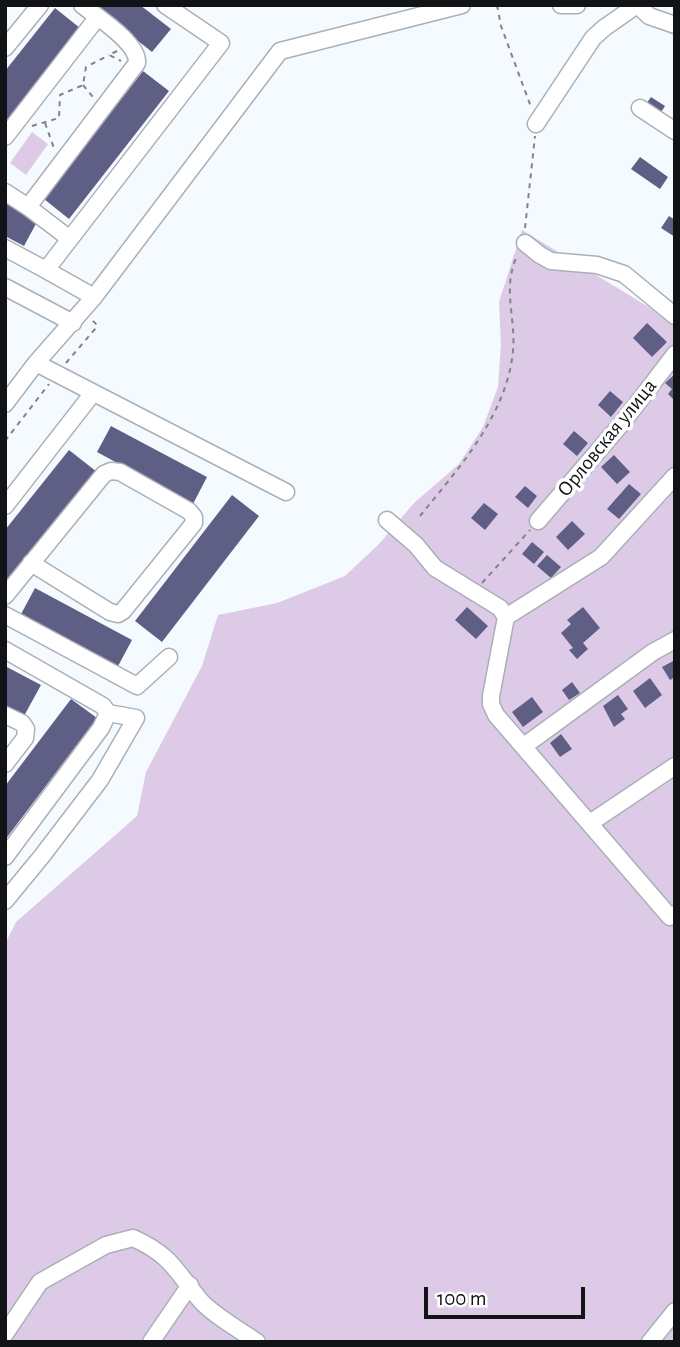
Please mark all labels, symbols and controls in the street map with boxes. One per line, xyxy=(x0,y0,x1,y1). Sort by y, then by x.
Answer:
street label: Орловская улица xyxy=(552,374,662,502)
scale bar xyxy=(428,1274,589,1318)
text: 100 m xyxy=(437,1288,487,1309)

